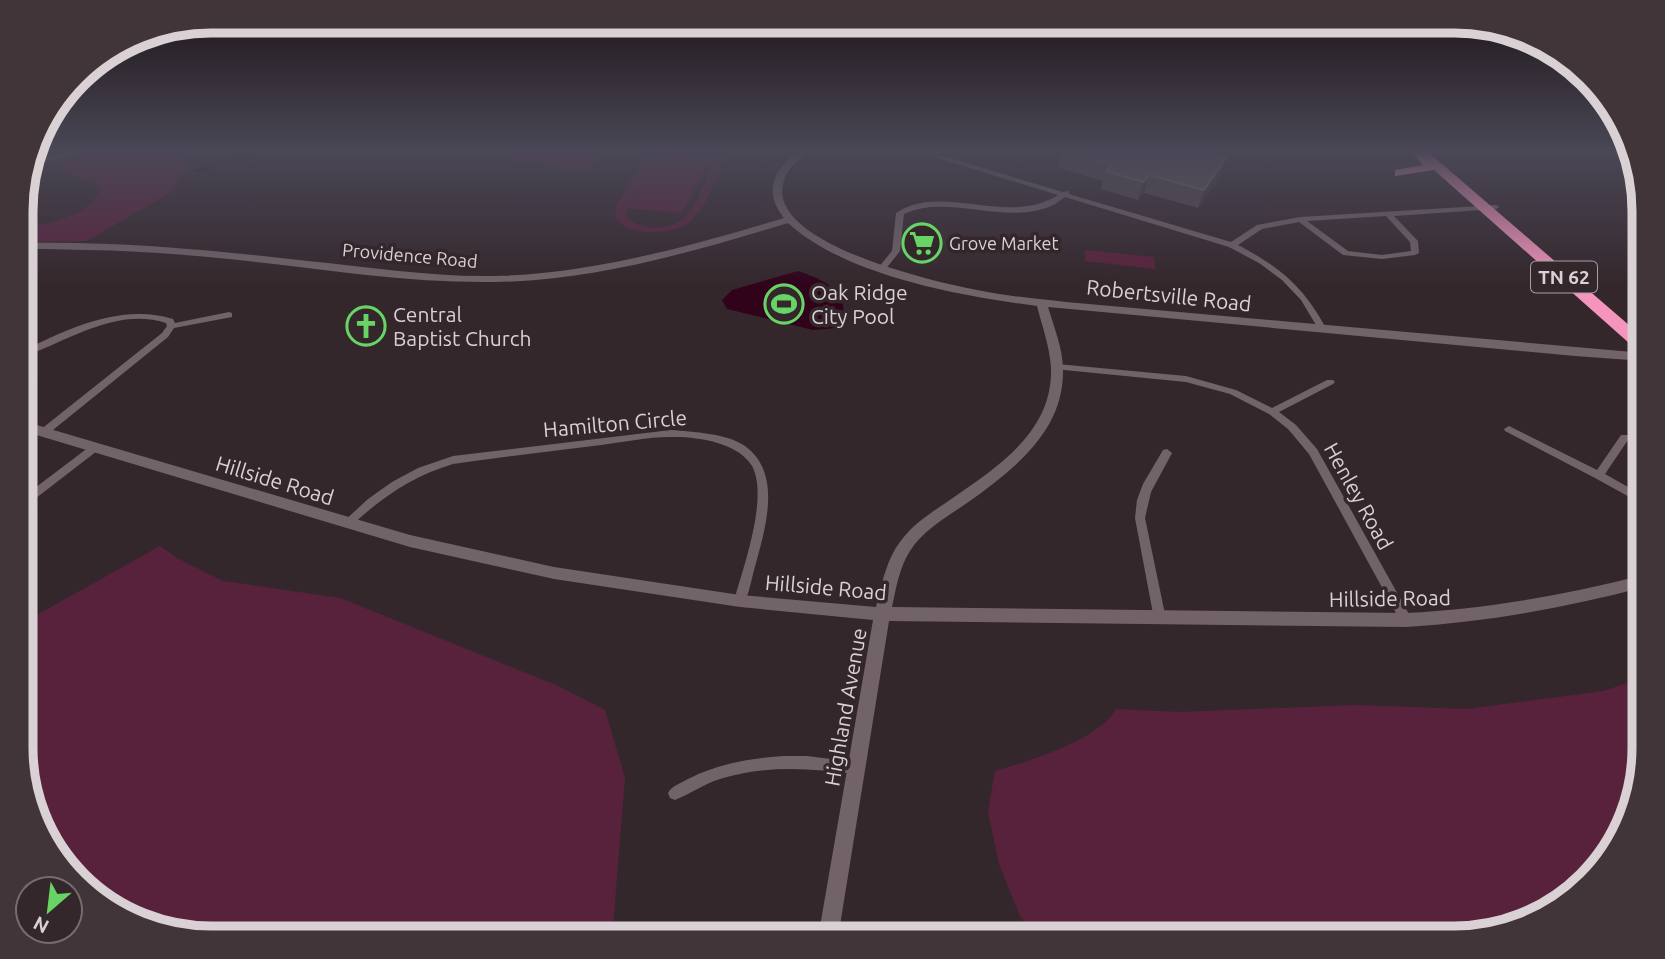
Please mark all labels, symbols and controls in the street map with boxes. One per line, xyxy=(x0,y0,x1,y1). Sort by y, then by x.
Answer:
supermarket icon: Grove Market xyxy=(901,222,943,264)
place label: Grove Market xyxy=(949,233,1059,253)
street label: Providence Road xyxy=(341,239,479,271)
road number: TN 62 xyxy=(1531,262,1597,292)
street label: Robertsville Road xyxy=(1085,274,1253,316)
place label: Oak Ridge City Pool xyxy=(811,280,908,328)
sports icon: Oak Ridge City Pool xyxy=(763,283,805,325)
place label: Central Baptist Church xyxy=(393,302,532,350)
church icon: Central Baptist Church xyxy=(345,305,387,347)
street label: Hamilton Circle xyxy=(542,405,688,441)
street label: Henley Road xyxy=(1320,438,1398,554)
street label: Hillside Road xyxy=(213,451,337,509)
street label: Hillside Road xyxy=(764,570,888,604)
street label: Hillside Road xyxy=(1329,585,1451,611)
street label: Highland Avenue xyxy=(819,626,871,788)
north arrow xyxy=(14,875,84,945)
text: N xyxy=(30,912,52,938)

